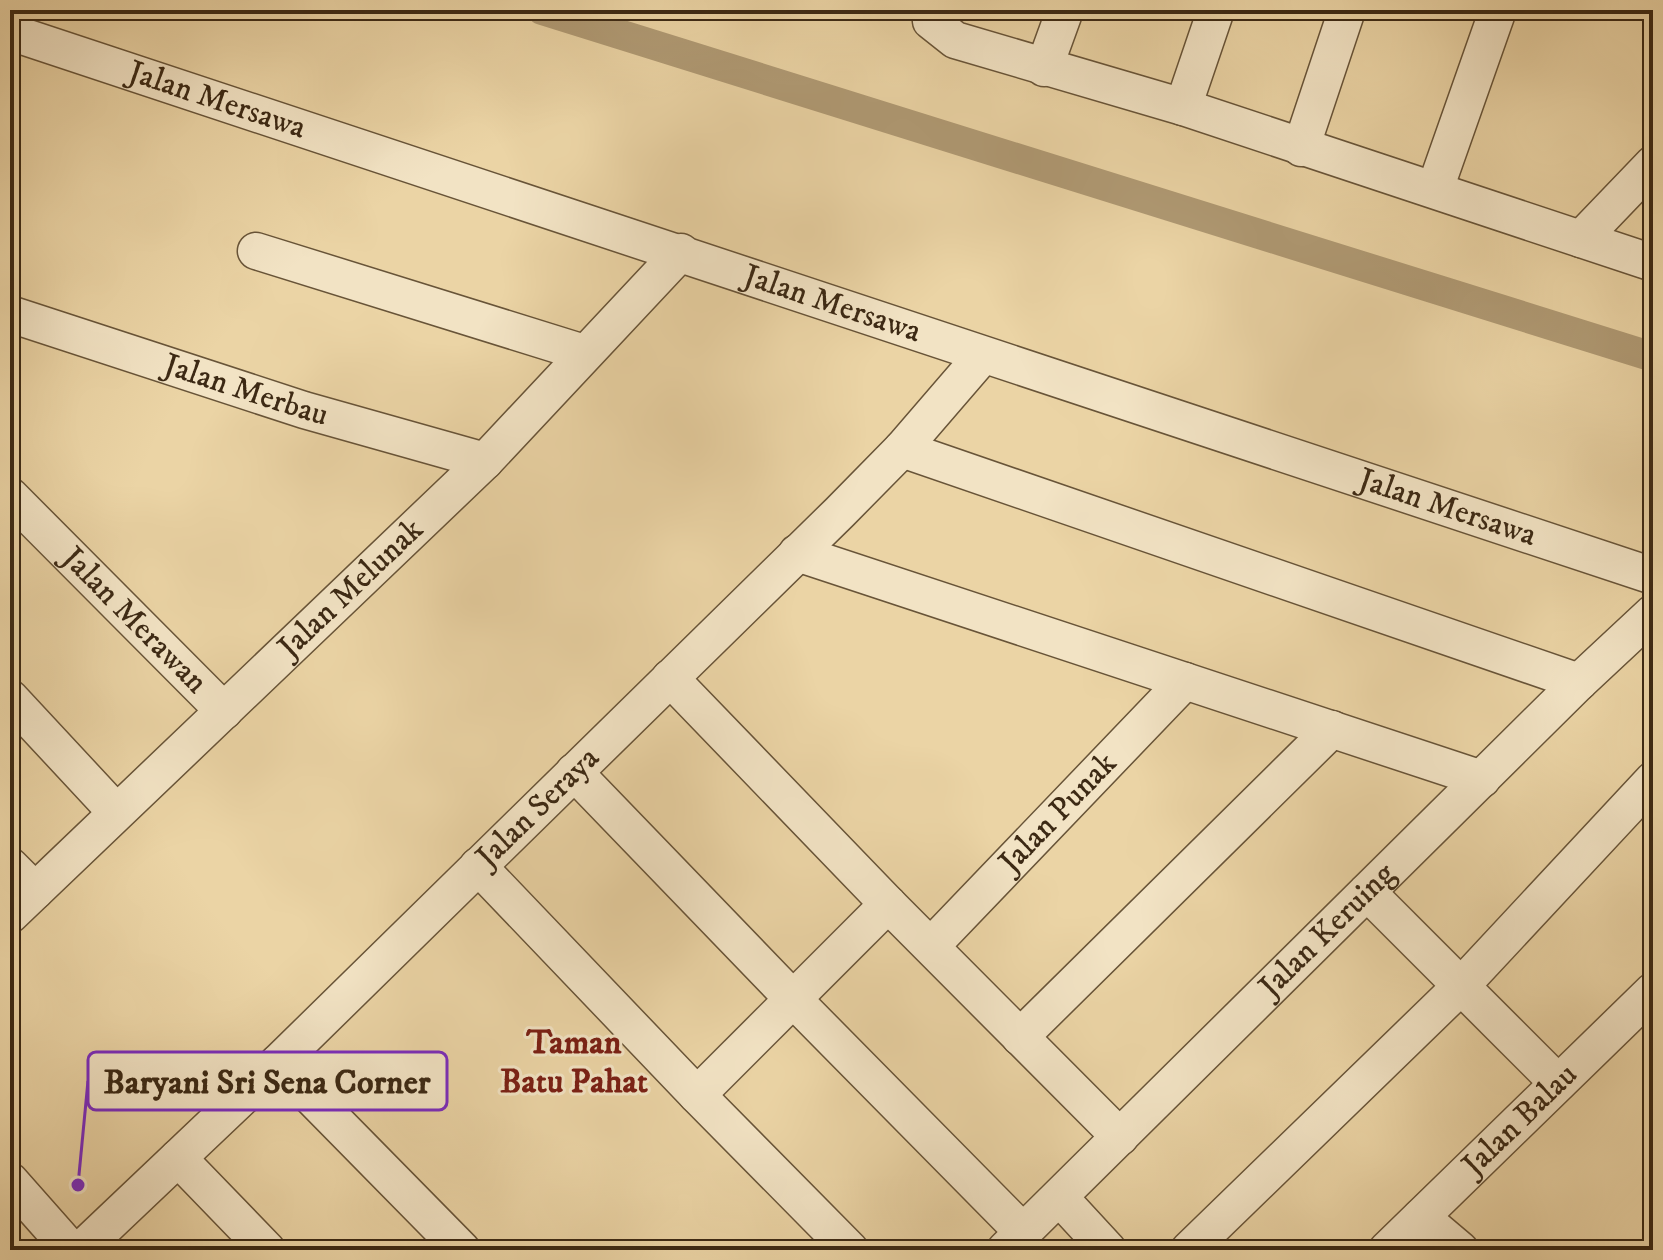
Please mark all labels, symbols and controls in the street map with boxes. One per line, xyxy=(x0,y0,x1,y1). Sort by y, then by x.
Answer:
street label: Jalan Mersawa xyxy=(120,52,311,149)
street label: Jalan Mersawa xyxy=(735,255,926,352)
street label: Jalan Merbau xyxy=(156,345,332,436)
street label: Jalan Mersawa xyxy=(1350,459,1542,556)
street label: Jalan Melunak xyxy=(268,510,432,670)
street label: Jalan Merawan xyxy=(51,537,216,703)
street label: Jalan Seraya xyxy=(466,739,608,879)
street label: Jalan Punak xyxy=(989,744,1126,884)
street label: Jalan Keruing xyxy=(1249,854,1405,1009)
district label: Taman Batu Pahat xyxy=(500,1022,648,1103)
callout: Baryani Sri Sena Corner xyxy=(88,1052,447,1110)
street label: Jalan Balau xyxy=(1452,1055,1586,1187)
text: Baryani Sri Sena Corner xyxy=(104,1062,431,1104)

